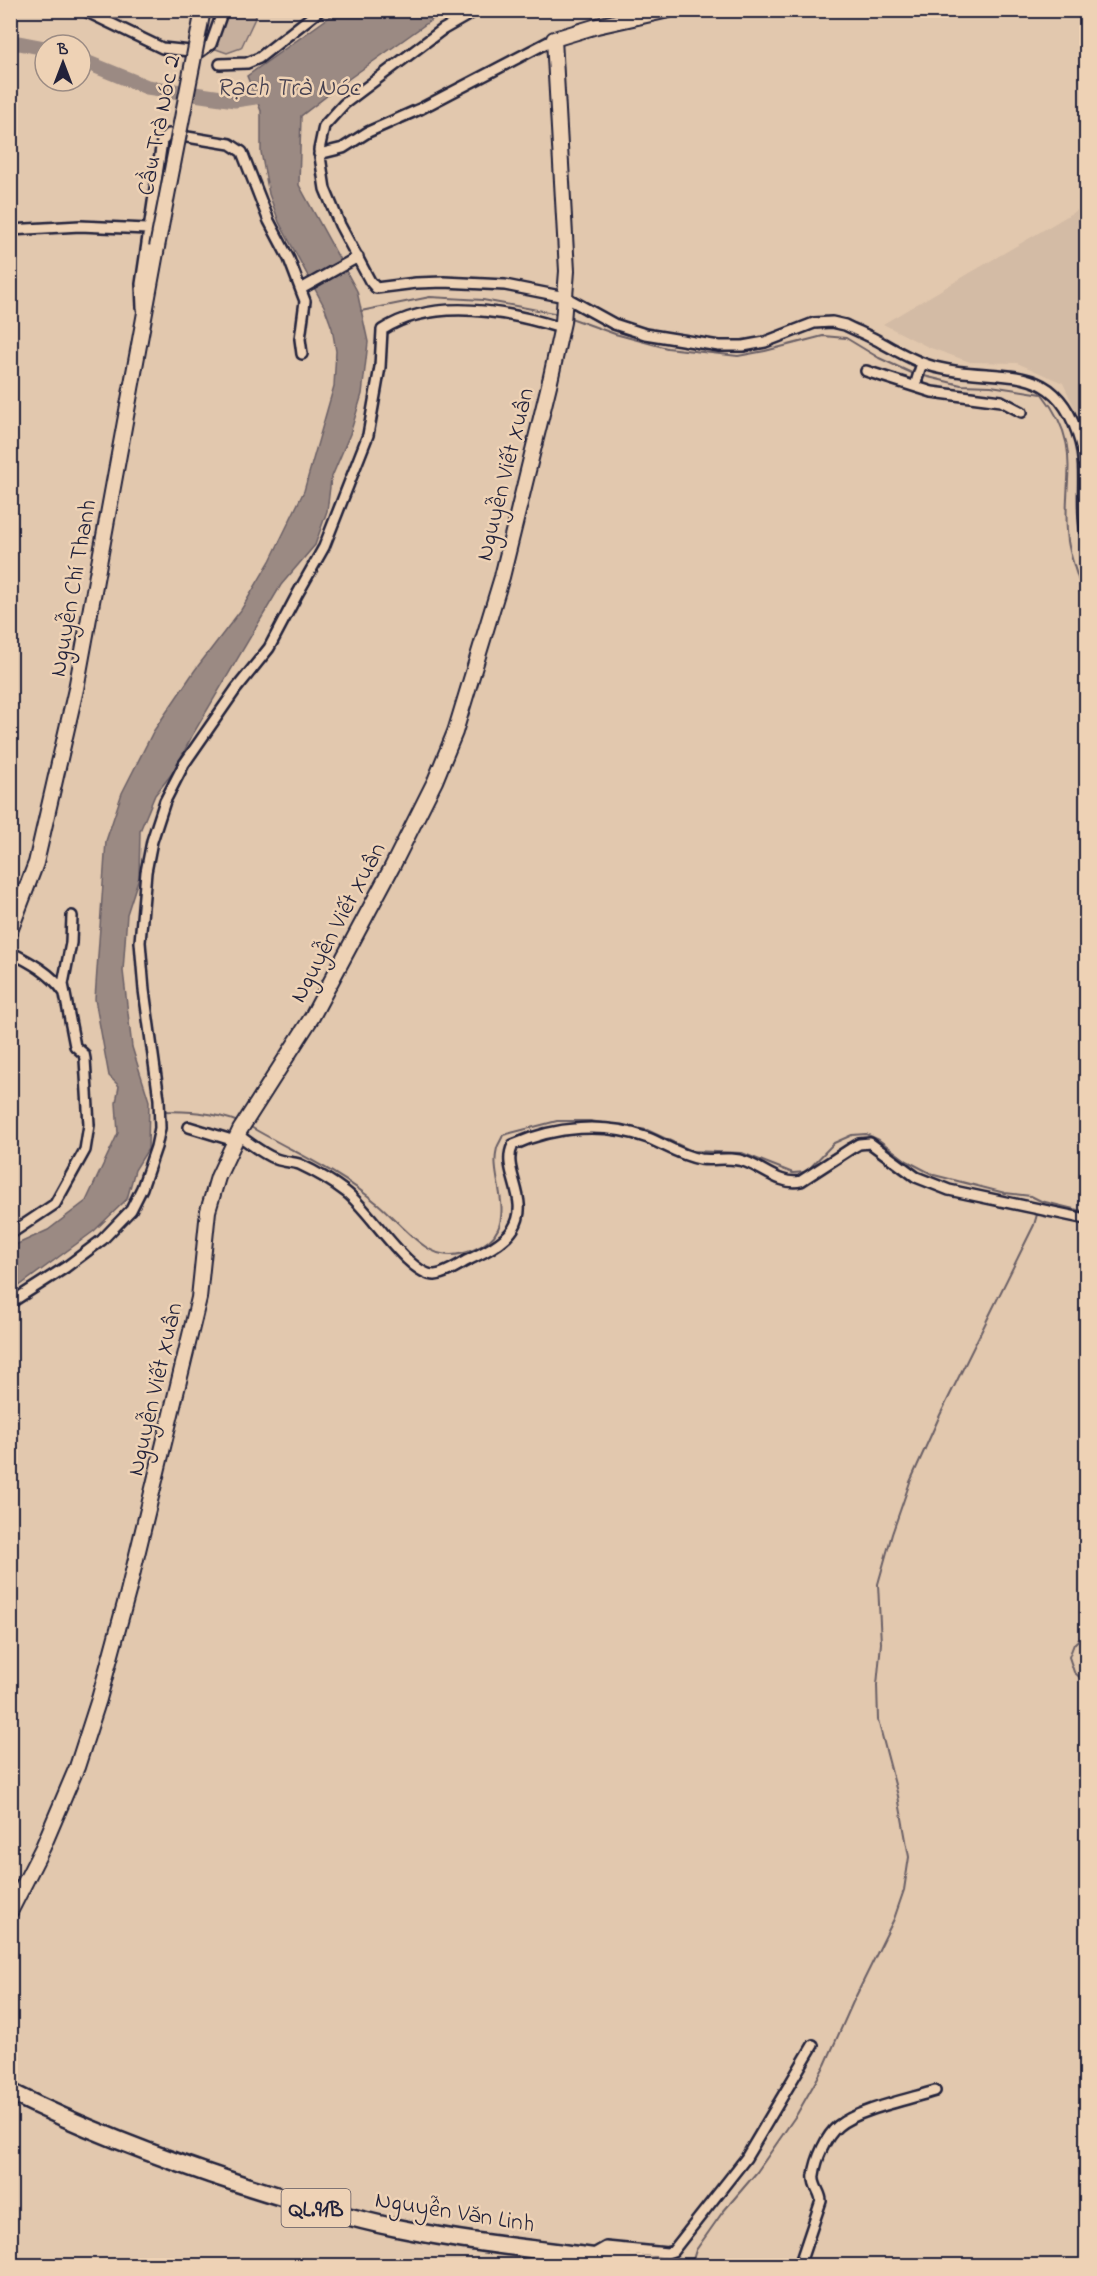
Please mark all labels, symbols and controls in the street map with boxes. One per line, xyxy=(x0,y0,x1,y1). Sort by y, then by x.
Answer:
north arrow xyxy=(33,33,93,93)
text: B xyxy=(57,38,69,62)
street label: Cầu Trà Nóc 2 xyxy=(130,52,191,199)
water label: Rạch Trà Nóc xyxy=(216,70,361,108)
street label: Nguyễn Viết Xuân xyxy=(468,384,546,565)
street label: Nguyễn Chí Thanh xyxy=(42,497,108,680)
street label: Nguyễn Viết Xuân xyxy=(282,837,397,1010)
street label: Nguyễn Viết Xuân xyxy=(119,1299,194,1480)
street label: Nguyễn Văn Linh xyxy=(372,2184,537,2244)
road number: QL.91B xyxy=(282,2189,350,2227)

